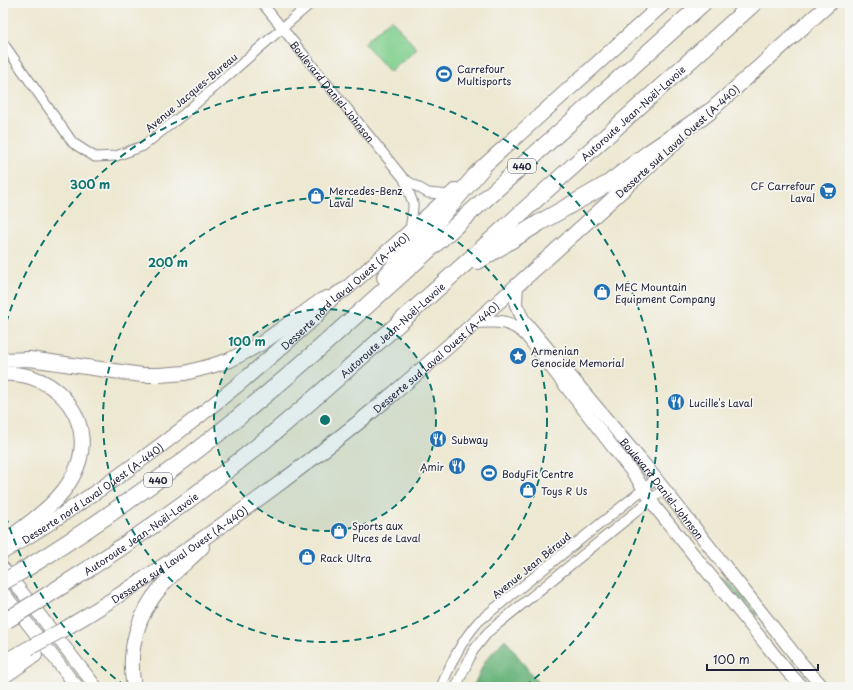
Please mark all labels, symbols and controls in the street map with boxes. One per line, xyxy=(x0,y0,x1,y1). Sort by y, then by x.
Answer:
street label: Boulevard Daniel-Johnson xyxy=(288,37,378,145)
street label: Avenue Jacques-Bureau xyxy=(142,49,241,136)
place label: Carrefour Multisports xyxy=(457,61,511,88)
street label: Autoroute Jean-Noël-Lavoie xyxy=(577,61,688,164)
sports icon: Carrefour Multisports xyxy=(434,64,454,84)
street label: Desserte sud Laval Ouest (A-440) xyxy=(612,81,742,201)
road number: 440 xyxy=(508,159,536,173)
text: 300 m xyxy=(70,175,110,193)
place label: CF Carrefour Laval xyxy=(751,178,815,205)
supermarket icon: CF Carrefour Laval xyxy=(818,181,838,201)
place label: Mercedes-Benz Laval xyxy=(329,183,402,210)
shop icon: Mercedes-Benz Laval xyxy=(306,186,326,206)
street label: Desserte nord Laval Ouest (A-440) xyxy=(277,229,412,353)
text: 200 m xyxy=(148,253,188,271)
street label: Autoroute Jean-Noël-Lavoie xyxy=(336,278,448,381)
place label: MEC Mountain Equipment Company xyxy=(615,279,716,306)
shop icon: MEC Mountain Equipment Company xyxy=(592,282,612,302)
street label: Desserte sud Laval Ouest (A-440) xyxy=(369,298,502,416)
text: 100 m xyxy=(228,332,266,350)
place label: Armenian Genocide Memorial xyxy=(531,343,624,370)
place icon: Armenian Genocide Memorial xyxy=(508,346,528,366)
restaurant icon: Lucille's Laval xyxy=(666,392,686,412)
place label: Lucille's Laval xyxy=(689,395,753,410)
centre of rings xyxy=(318,413,332,427)
restaurant icon: Subway xyxy=(428,429,448,449)
place label: Subway xyxy=(451,432,488,448)
street label: Boulevard Daniel-Johnson xyxy=(617,434,708,542)
street label: Desserte nord Laval Ouest (A-440) xyxy=(18,439,166,547)
restaurant icon: Amir xyxy=(447,456,467,476)
place label: Amir xyxy=(420,459,444,474)
sports icon: BodyFit Centre xyxy=(479,463,499,483)
place label: BodyFit Centre xyxy=(502,466,574,482)
road number: 440 xyxy=(144,473,172,487)
shop icon: Toys R Us xyxy=(518,480,538,500)
place label: Toys R Us xyxy=(541,483,588,499)
street label: Autoroute Jean-Noël-Lavoie xyxy=(80,488,201,578)
street label: Desserte sud Laval Ouest (A-440) xyxy=(108,502,250,606)
place label: Sports aux Puces de Laval xyxy=(352,518,421,545)
shop icon: Sports aux Puces de Laval xyxy=(329,521,349,541)
street label: Avenue Jean Béraud xyxy=(488,528,574,602)
shop icon: Rack Ultra xyxy=(297,547,317,567)
place label: Rack Ultra xyxy=(320,550,372,565)
scale bar xyxy=(707,646,818,672)
text: 100 m xyxy=(713,650,750,668)

